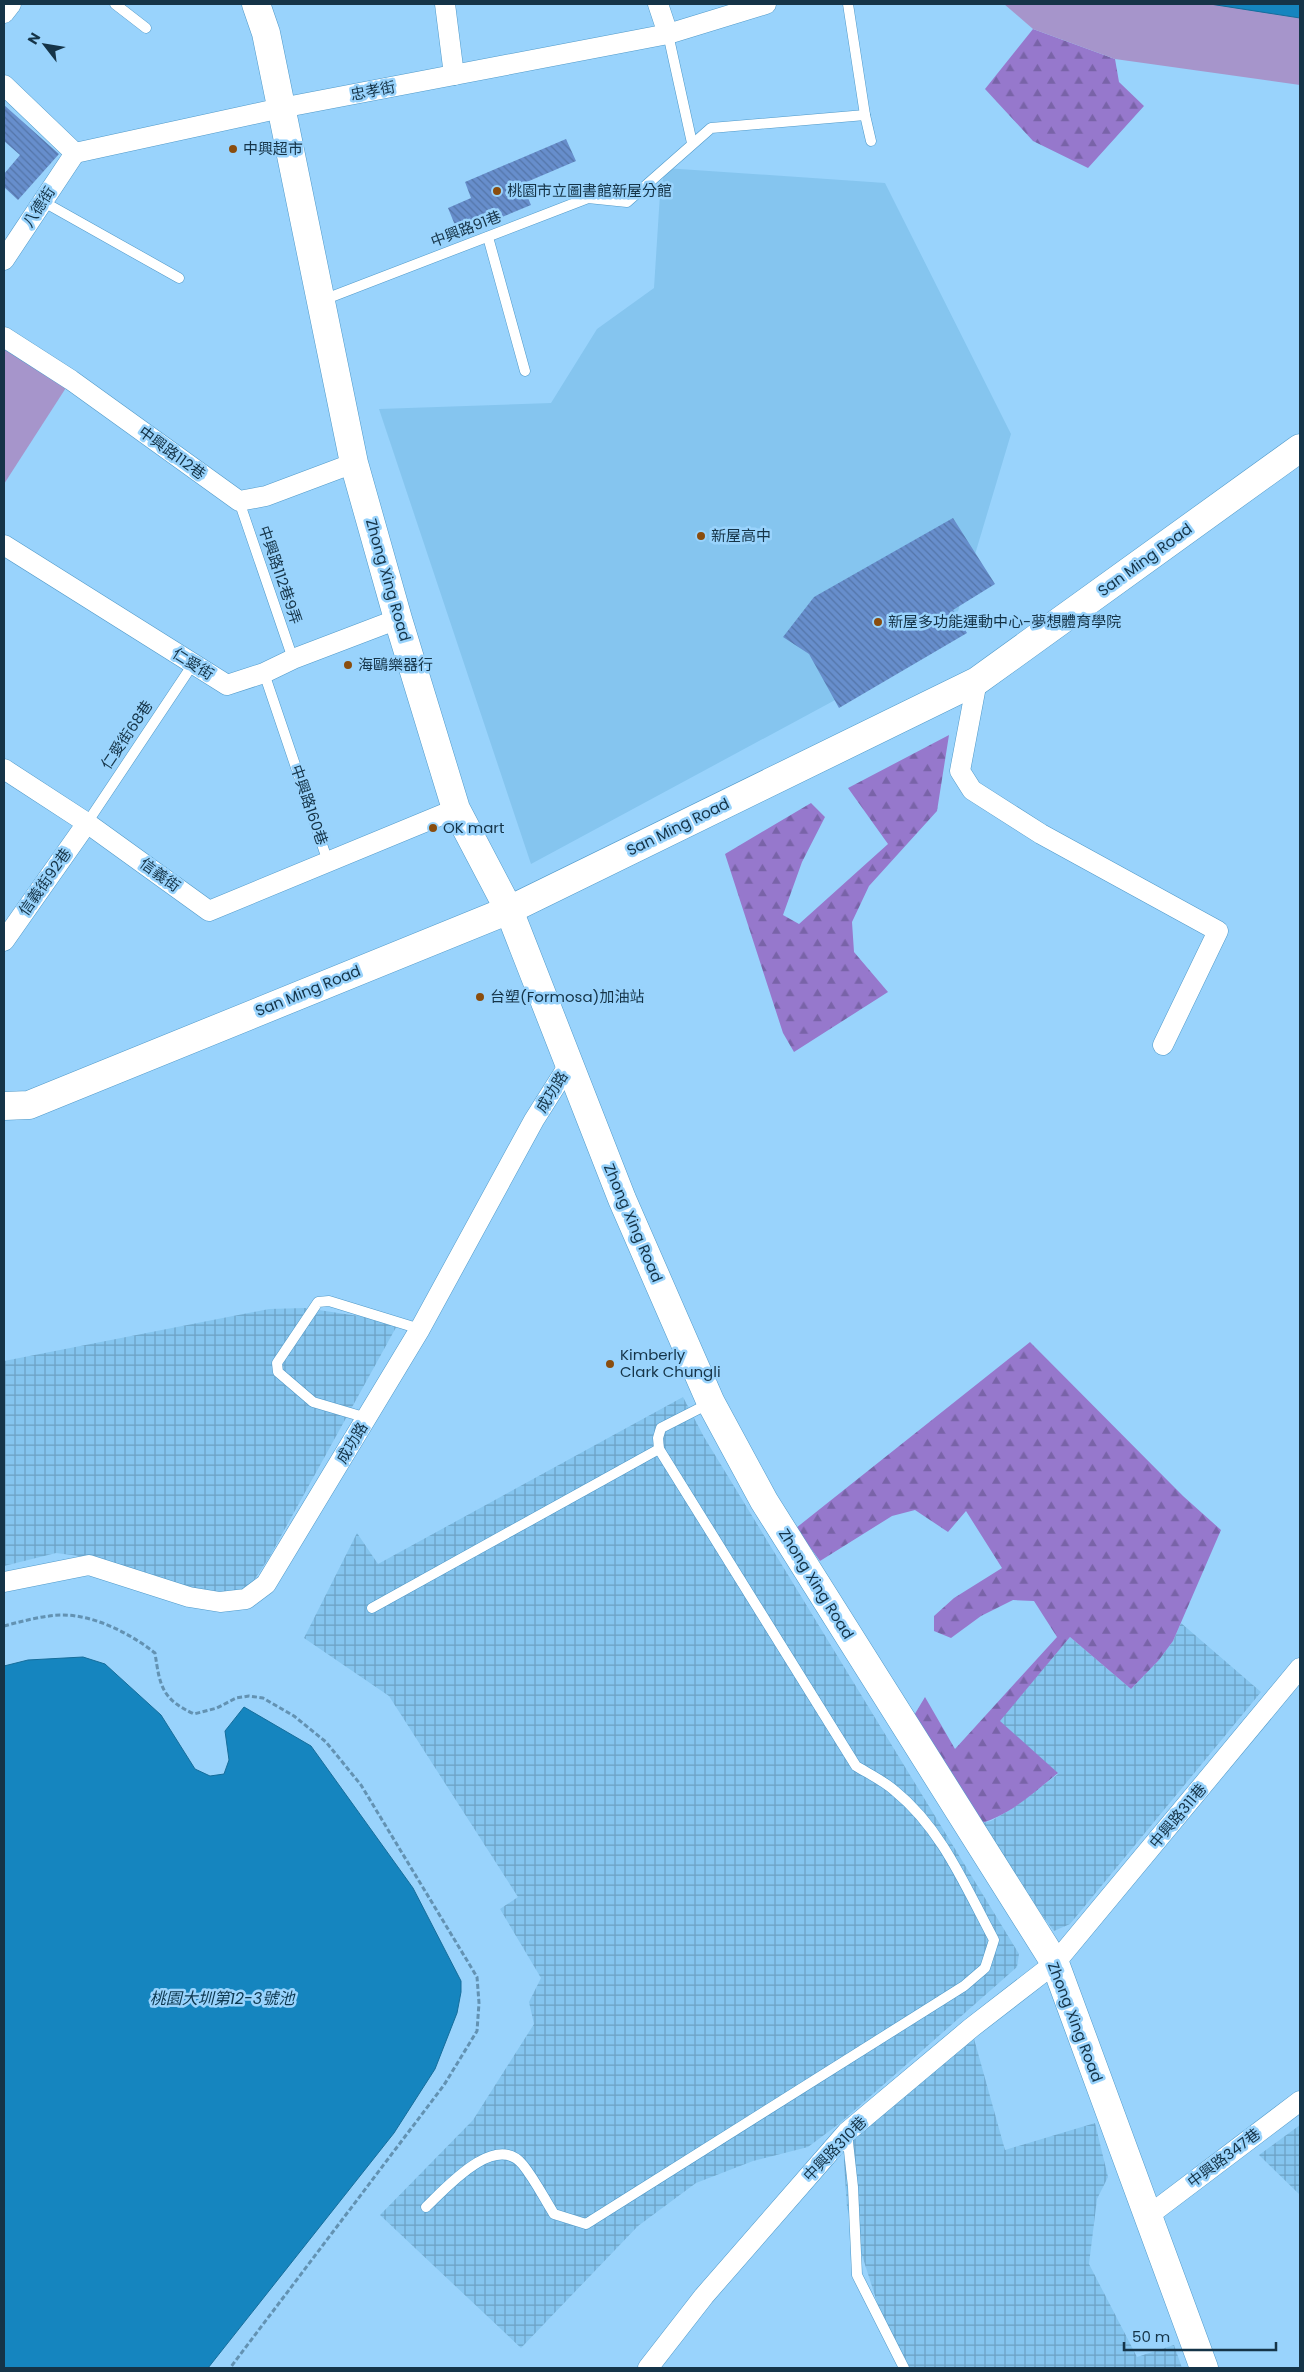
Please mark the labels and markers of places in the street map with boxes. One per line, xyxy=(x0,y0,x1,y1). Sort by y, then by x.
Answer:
place label: 中興超市 xyxy=(243,138,303,159)
marker: 中興超市 xyxy=(227,143,239,155)
place label: 桃園市立圖書館新屋分館 xyxy=(507,180,672,201)
marker: 桃園市立圖書館新屋分館 xyxy=(491,185,503,197)
place label: 新屋高中 xyxy=(711,525,771,546)
marker: 新屋高中 xyxy=(695,530,707,542)
place label: 新屋多功能運動中心-夢想體育學院 xyxy=(888,611,1121,632)
marker: 新屋多功能運動中心-夢想體育學院 xyxy=(872,616,884,628)
place label: 海鷗樂器行 xyxy=(358,654,433,675)
marker: 海鷗樂器行 xyxy=(342,659,354,671)
place label: OK mart xyxy=(443,817,504,838)
marker: OK mart xyxy=(427,822,439,834)
place label: 台塑(Formosa)加油站 xyxy=(490,986,644,1007)
marker: 台塑(Formosa)加油站 xyxy=(474,991,486,1003)
place label: Kimberly Clark Chungli xyxy=(620,1344,721,1382)
marker: Kimberly Clark Chungli xyxy=(604,1358,616,1370)

